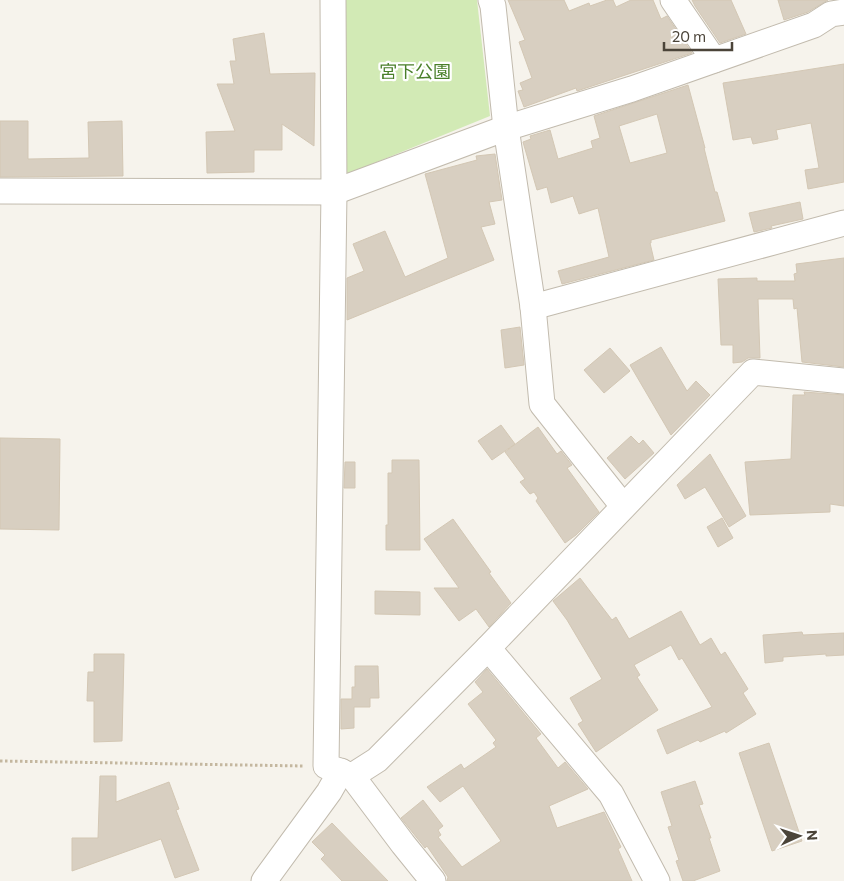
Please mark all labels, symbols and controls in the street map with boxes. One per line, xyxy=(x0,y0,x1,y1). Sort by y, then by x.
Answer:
scale bar xyxy=(664,20,732,52)
text: 20 m xyxy=(672,27,706,45)
park label: 宮下公園 xyxy=(379,60,451,82)
north arrow xyxy=(774,811,824,861)
text: N xyxy=(804,830,821,841)

